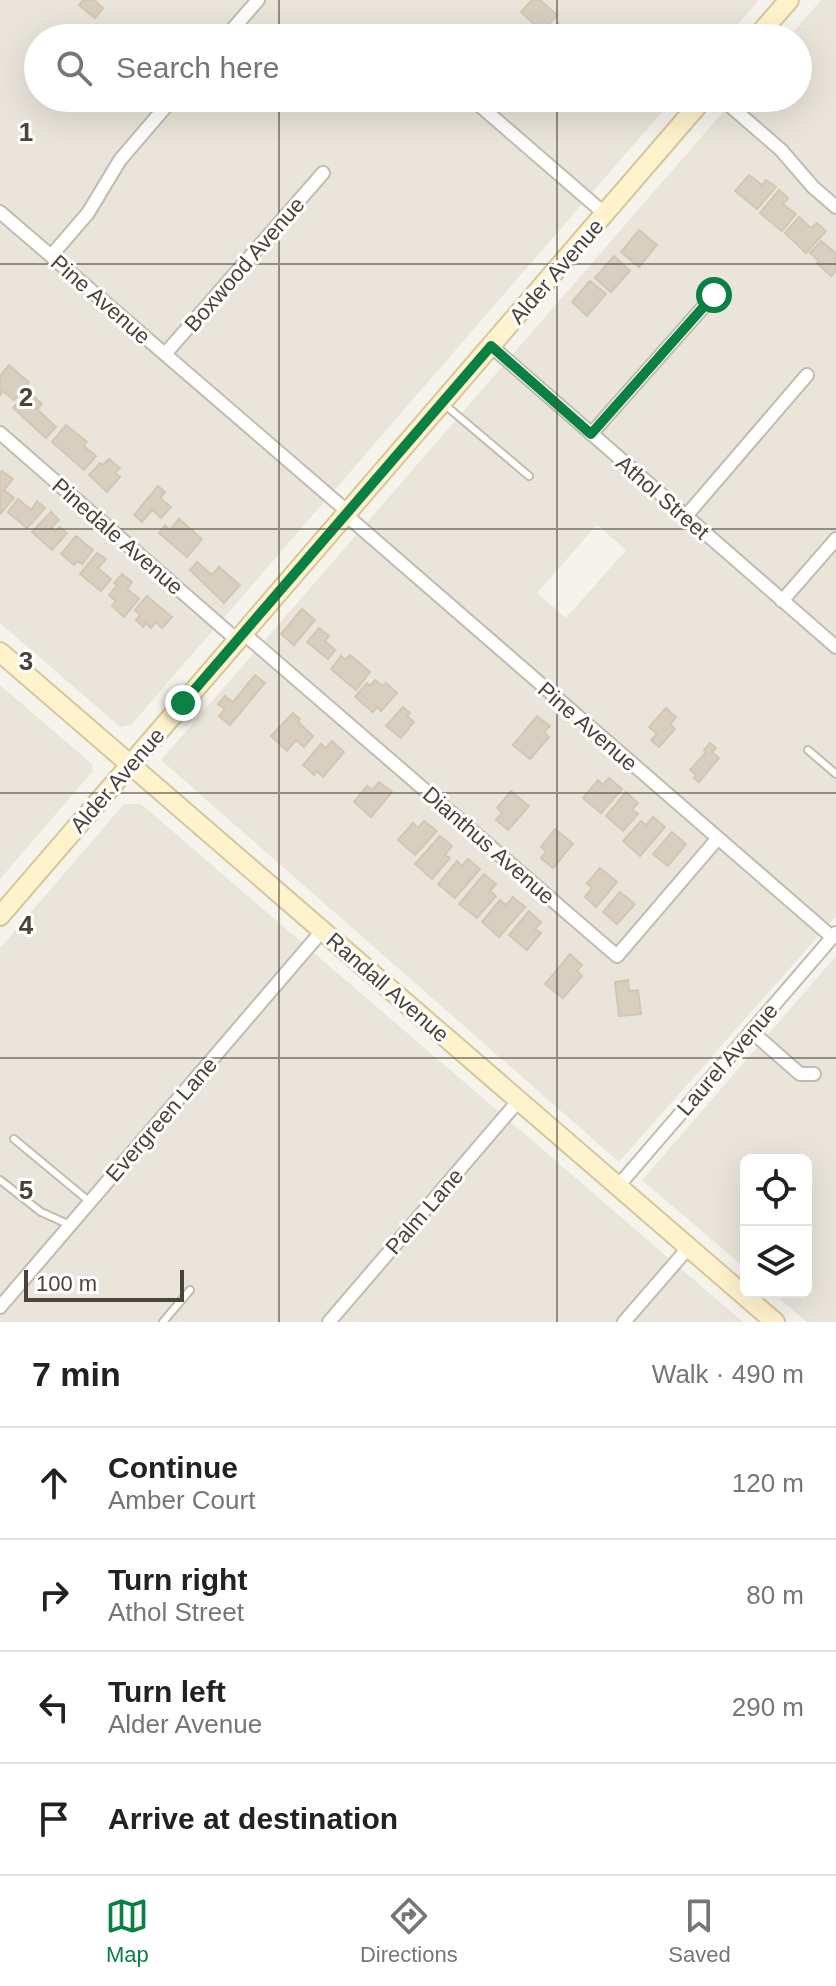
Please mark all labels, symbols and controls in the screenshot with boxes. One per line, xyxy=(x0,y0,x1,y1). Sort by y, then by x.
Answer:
search box xyxy=(24,24,812,112)
icon: search xyxy=(52,46,96,90)
text: Search here xyxy=(116,51,279,84)
text: 1 xyxy=(19,117,33,147)
street label: Boxwood Avenue xyxy=(179,192,309,337)
street label: Alder Avenue xyxy=(504,214,609,329)
street label: Pine Avenue xyxy=(46,250,155,349)
route start xyxy=(696,277,732,313)
text: 2 xyxy=(19,382,33,412)
street label: Athol Street xyxy=(611,450,714,545)
street label: Pinedale Avenue xyxy=(47,473,188,600)
text: 3 xyxy=(19,646,33,676)
street label: Pine Avenue xyxy=(533,677,642,776)
route end xyxy=(165,685,201,721)
street label: Alder Avenue xyxy=(65,723,170,838)
street label: Dianthus Avenue xyxy=(418,782,559,909)
text: 4 xyxy=(19,910,34,940)
street label: Randall Avenue xyxy=(321,928,454,1047)
street label: Laurel Avenue xyxy=(672,998,783,1120)
street label: Evergreen Lane xyxy=(101,1052,222,1187)
map controls xyxy=(740,1154,812,1298)
button: locate xyxy=(740,1154,812,1226)
street label: Palm Lane xyxy=(380,1163,468,1259)
text: 5 xyxy=(19,1175,33,1205)
button: layers xyxy=(740,1226,812,1298)
scale bar xyxy=(24,1266,184,1302)
text: 100 m xyxy=(36,1271,97,1296)
text: 7 min xyxy=(32,1355,121,1393)
text: Walk · 490 m xyxy=(652,1359,804,1389)
text: Continue xyxy=(108,1451,238,1484)
icon: ahead xyxy=(32,1461,76,1505)
text: 120 m xyxy=(732,1468,804,1498)
text: Amber Court xyxy=(108,1485,255,1515)
text: Turn right xyxy=(108,1563,247,1596)
icon: right xyxy=(32,1573,76,1617)
text: 80 m xyxy=(746,1580,804,1610)
text: Athol Street xyxy=(108,1597,244,1627)
text: Turn left xyxy=(108,1675,226,1708)
icon: left xyxy=(32,1685,76,1729)
text: 290 m xyxy=(732,1692,804,1722)
text: Alder Avenue xyxy=(108,1709,262,1739)
icon: arrive xyxy=(32,1797,76,1841)
text: Arrive at destination xyxy=(108,1802,398,1835)
tab: Map xyxy=(105,1894,149,1968)
tab: Directions xyxy=(360,1894,458,1968)
tab: Saved xyxy=(668,1894,731,1968)

